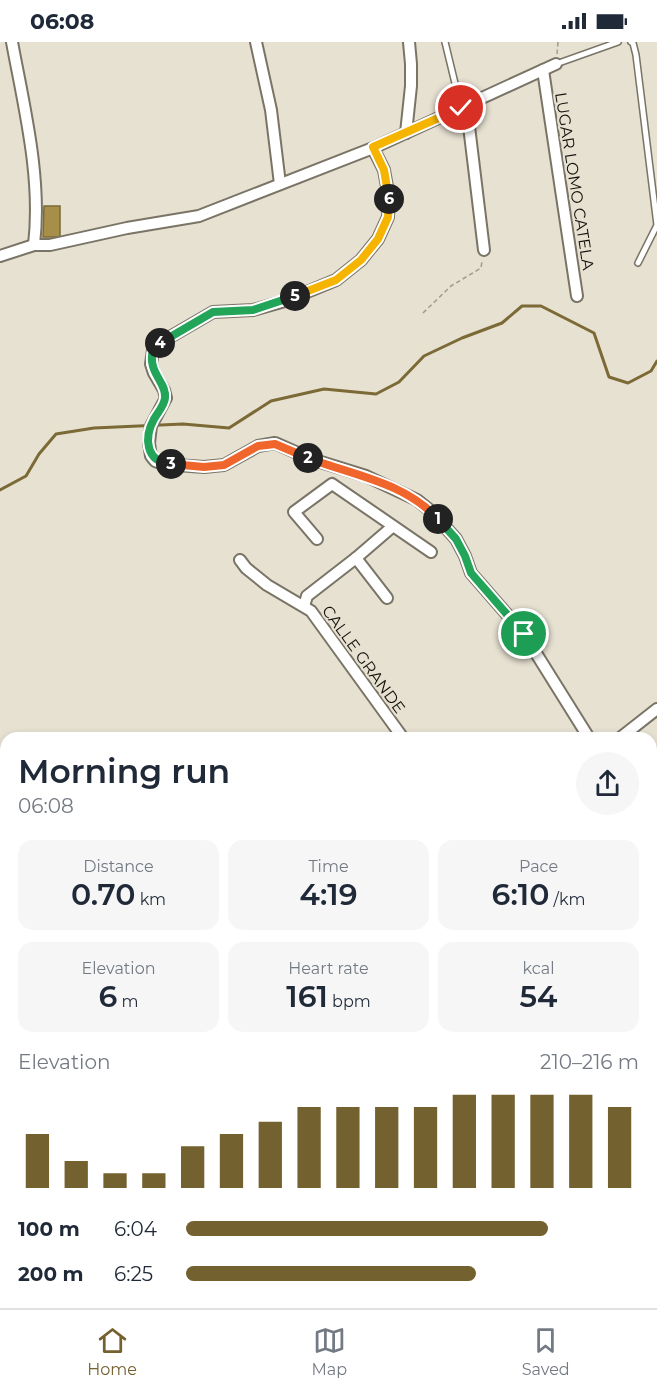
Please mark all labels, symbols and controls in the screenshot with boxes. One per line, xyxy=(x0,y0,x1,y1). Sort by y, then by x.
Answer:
text: 06:08 xyxy=(30,8,94,35)
pin xyxy=(435,82,486,133)
icon: check xyxy=(444,91,477,124)
street label: LUGAR LOMO CATELA xyxy=(551,91,598,272)
pin: 6 xyxy=(374,184,404,214)
text: 6 xyxy=(384,189,394,208)
pin: 5 xyxy=(280,281,310,311)
text: 5 xyxy=(290,286,300,305)
pin: 4 xyxy=(145,328,175,358)
text: 4 xyxy=(154,333,166,352)
pin: 2 xyxy=(293,443,323,473)
text: 2 xyxy=(303,448,313,467)
pin: 3 xyxy=(156,449,186,479)
text: 3 xyxy=(166,454,176,473)
pin: 1 xyxy=(423,504,453,534)
text: 1 xyxy=(435,509,441,528)
street label: CALLE GRANDE xyxy=(318,602,409,717)
pin xyxy=(498,608,549,659)
icon: arrive xyxy=(507,617,540,650)
text: Morning run xyxy=(18,751,230,791)
button: share xyxy=(576,752,639,815)
text: 06:08 xyxy=(18,794,74,818)
text: Distance xyxy=(83,857,154,876)
text: Time xyxy=(308,857,349,876)
text: Pace xyxy=(519,857,558,876)
text: 0.70 xyxy=(71,876,135,913)
text: 4:19 xyxy=(299,876,358,913)
text: 6:10 xyxy=(492,876,549,913)
text: km xyxy=(135,890,166,909)
text: /km xyxy=(549,890,585,909)
text: Elevation xyxy=(82,959,155,978)
text: Heart rate xyxy=(288,959,369,978)
text: kcal xyxy=(523,959,554,978)
text: 6 xyxy=(99,978,117,1015)
text: 161 xyxy=(286,978,328,1015)
text: 54 xyxy=(520,978,557,1015)
text: m xyxy=(117,992,138,1011)
text: bpm xyxy=(328,992,371,1011)
text: Elevation xyxy=(18,1050,110,1074)
text: 210–216 m xyxy=(540,1050,639,1074)
text: 100 m xyxy=(18,1217,80,1241)
text: 6:04 xyxy=(114,1217,157,1241)
text: 200 m xyxy=(18,1262,84,1286)
text: 6:25 xyxy=(114,1262,153,1286)
tab: Home xyxy=(87,1324,137,1379)
tab: Map xyxy=(312,1324,347,1379)
tab: Saved xyxy=(522,1324,570,1379)

